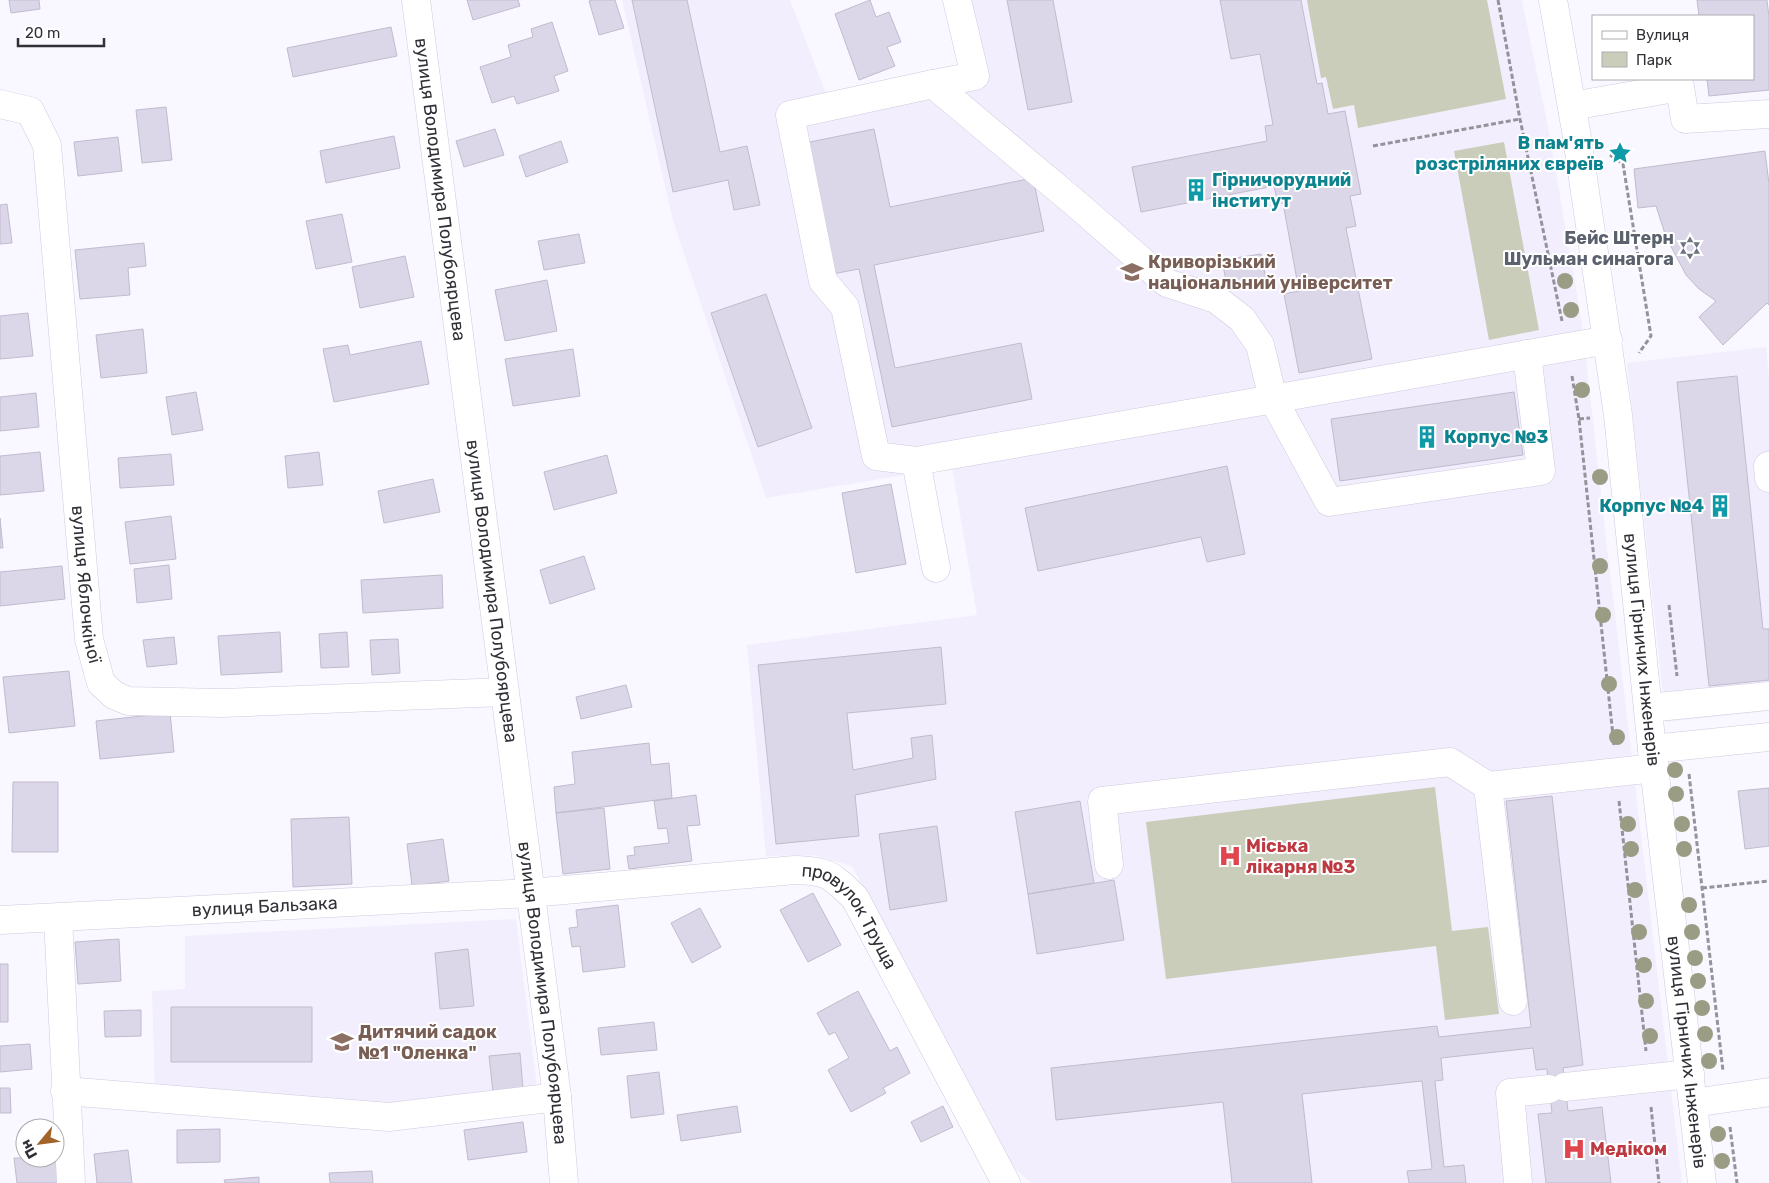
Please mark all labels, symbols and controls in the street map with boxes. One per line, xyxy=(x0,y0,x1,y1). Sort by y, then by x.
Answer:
scale bar xyxy=(18,15,104,47)
legend xyxy=(1592,15,1754,80)
text: 20 m xyxy=(25,24,60,42)
text: Вулиця xyxy=(1636,26,1689,44)
street label: вулиця Володимира Полубоярцева xyxy=(410,37,471,342)
text: Парк xyxy=(1636,51,1672,69)
place label: В пам'ять розстріляних євреїв xyxy=(1415,132,1604,175)
place icon: В пам'ять розстріляних євреїв xyxy=(1607,140,1633,166)
place label: Гірничорудний інститут xyxy=(1212,169,1351,212)
building icon: Гірничорудний інститут xyxy=(1183,177,1209,203)
place label: Бейс Штерн Шульман синагога xyxy=(1504,227,1674,270)
synagogue icon: Бейс Штерн Шульман синагога xyxy=(1677,235,1703,261)
place label: Криворізький національний університет xyxy=(1148,251,1393,294)
school or university icon: Криворізький національний університет xyxy=(1119,259,1145,285)
building icon: Корпус №3 xyxy=(1414,424,1440,450)
place label: Корпус №3 xyxy=(1444,426,1549,448)
street label: вулиця Володимира Полубоярцева xyxy=(462,438,522,744)
building icon: Корпус №4 xyxy=(1707,493,1733,519)
place label: Корпус №4 xyxy=(1599,495,1704,517)
street label: вулиця Яблочкіної xyxy=(67,504,106,667)
street label: вулиця Гірничих Інженерів xyxy=(1619,532,1665,767)
place label: Міська лікарня №3 xyxy=(1246,835,1355,878)
street label: вулиця Володимира Полубоярцева xyxy=(513,840,572,1145)
hospital icon: Міська лікарня №3 xyxy=(1217,843,1243,869)
street label: провулок Труща xyxy=(801,859,902,973)
street label: вулиця Бальзака xyxy=(191,892,338,921)
street label: вулиця Гірничих Інженерів xyxy=(1663,935,1711,1170)
place label: Дитячий садок №1 "Оленка" xyxy=(358,1021,497,1064)
school or university icon: Дитячий садок №1 "Оленка" xyxy=(329,1029,355,1055)
north arrow xyxy=(15,1118,65,1168)
text: Пн xyxy=(17,1136,41,1162)
hospital icon: Медіком xyxy=(1561,1136,1587,1162)
place label: Медіком xyxy=(1590,1138,1667,1160)

